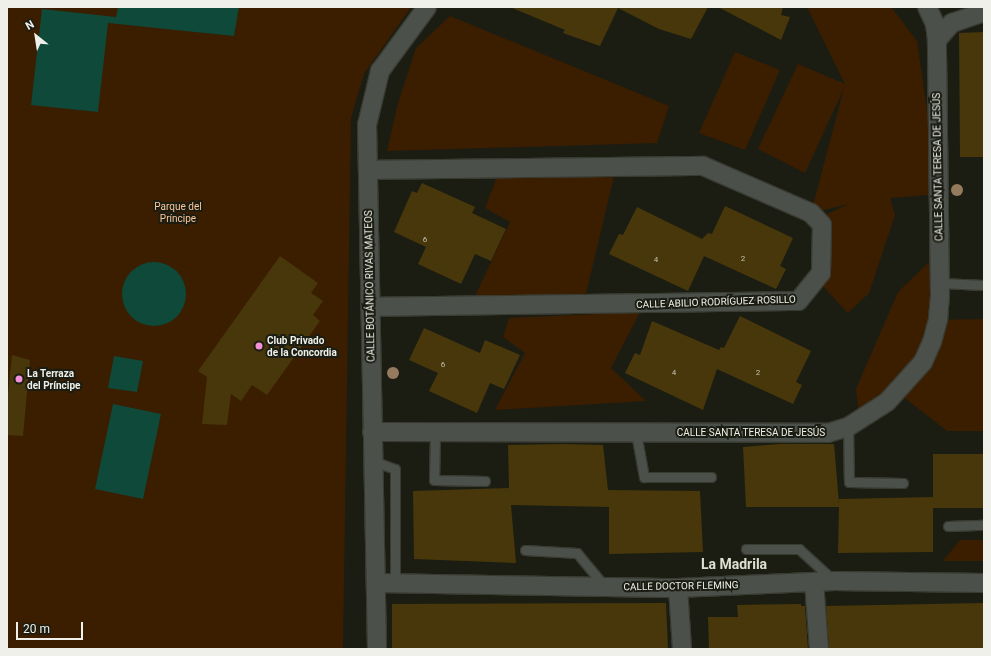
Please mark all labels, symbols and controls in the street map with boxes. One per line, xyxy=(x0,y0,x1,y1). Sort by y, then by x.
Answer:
north arrow xyxy=(16,16,56,56)
text: N xyxy=(23,18,36,33)
street label: CALLE SANTA TERESA DE JESÚS xyxy=(931,93,945,241)
park label: Parque del Príncipe xyxy=(154,200,202,224)
street label: CALLE BOTÁNICO RIVAS MATEOS xyxy=(363,210,377,362)
house number: 6 xyxy=(423,235,427,245)
house number: 2 xyxy=(741,254,745,264)
house number: 4 xyxy=(654,255,658,265)
street label: CALLE ABILIO RODRÍGUEZ ROSILLO xyxy=(636,293,796,311)
place label: Club Privado de la Concordia xyxy=(267,334,337,358)
marker: Club Privado de la Concordia xyxy=(254,341,264,351)
house number: 6 xyxy=(441,360,445,370)
place label: La Terraza del Príncipe xyxy=(27,367,80,390)
house number: 4 xyxy=(672,368,676,378)
house number: 2 xyxy=(756,368,760,378)
marker: La Terraza del Príncipe xyxy=(14,374,24,384)
street label: CALLE SANTA TERESA DE JESÚS xyxy=(677,427,825,439)
district label: La Madrila xyxy=(701,556,767,572)
street label: CALLE DOCTOR FLEMING xyxy=(623,579,739,593)
scale bar xyxy=(18,614,85,640)
text: 20 m xyxy=(23,622,50,636)

